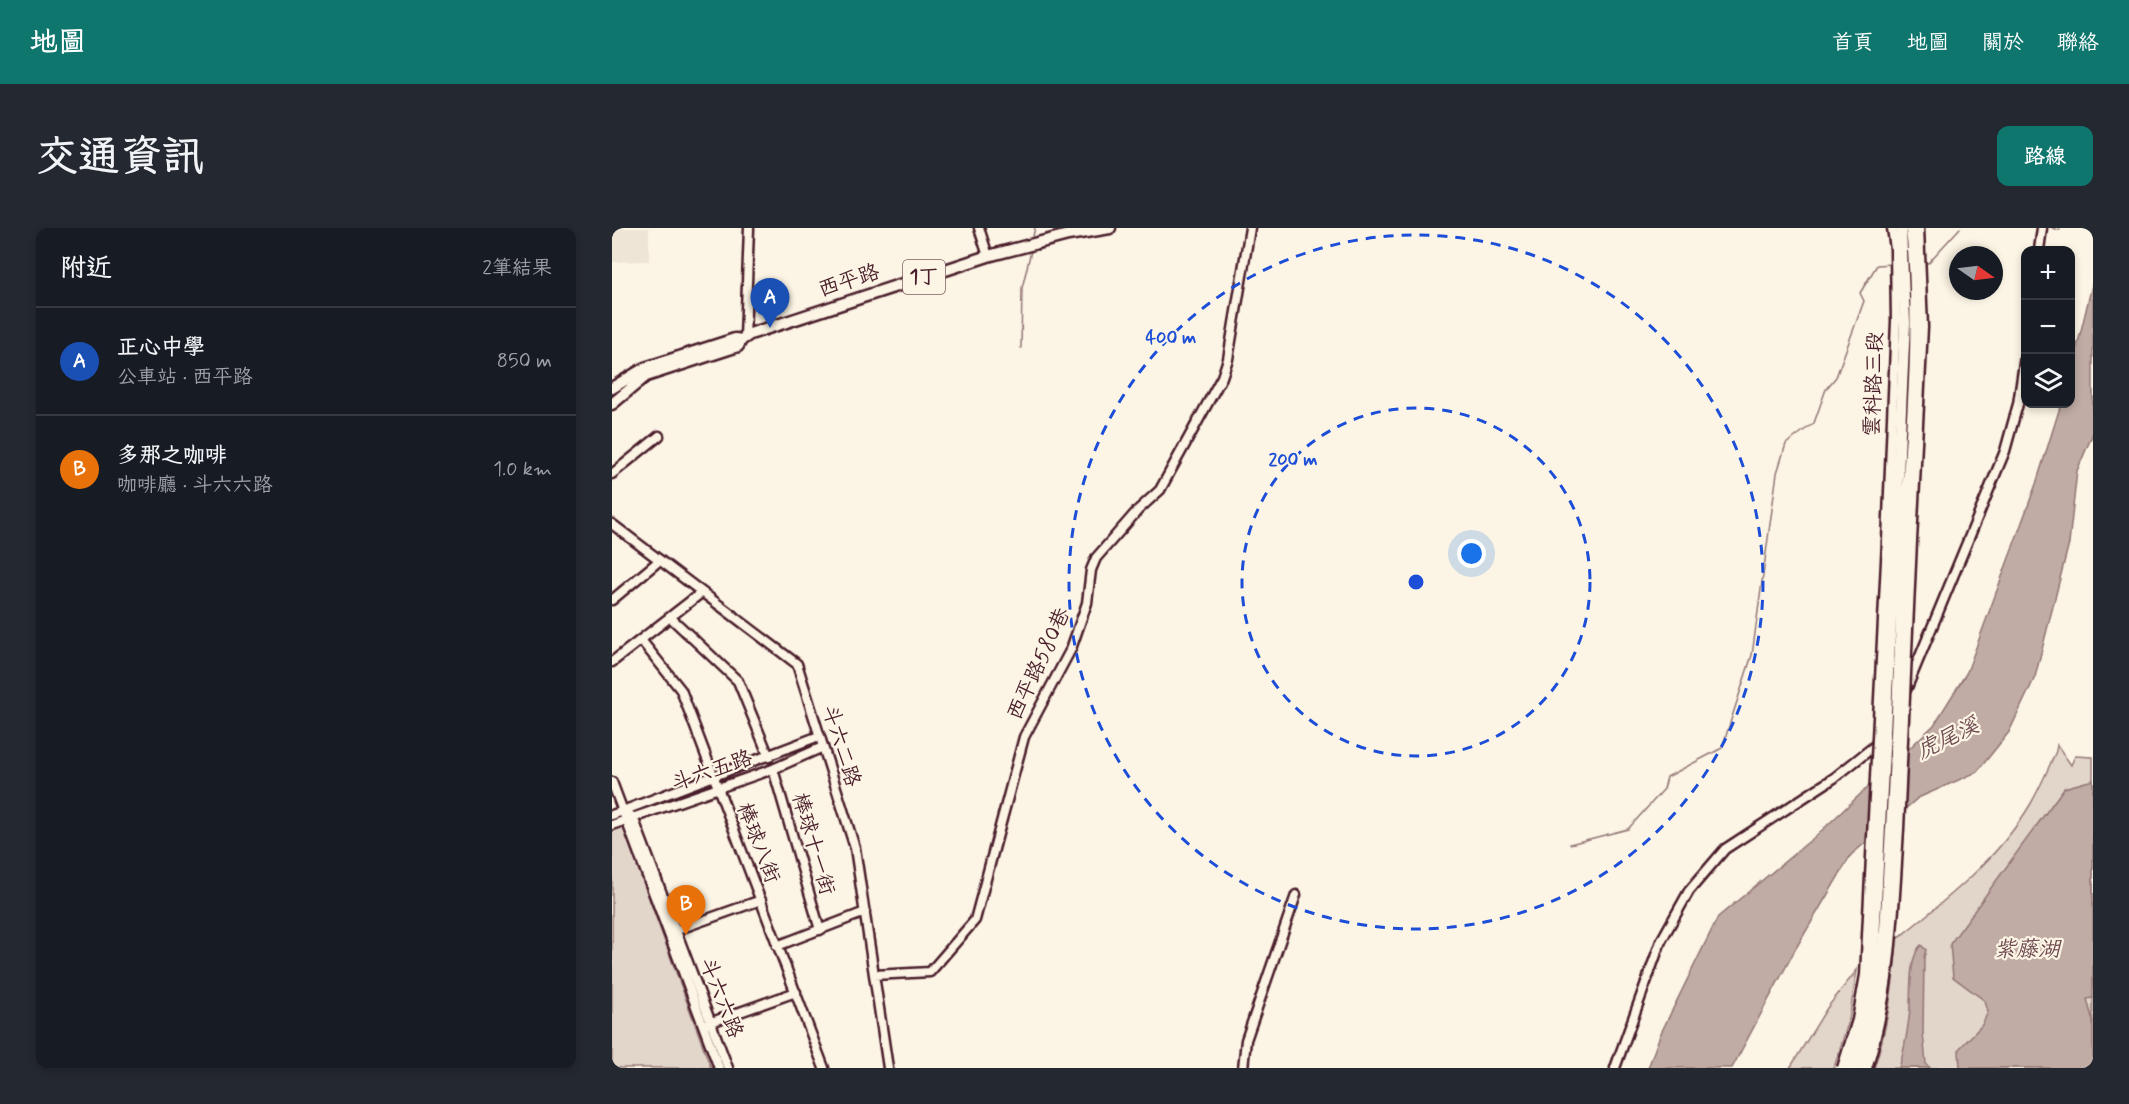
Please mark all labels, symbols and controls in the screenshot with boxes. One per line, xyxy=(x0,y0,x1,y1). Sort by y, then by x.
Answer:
text: 地圖 xyxy=(30,25,86,62)
text: 首頁 xyxy=(1832,29,1874,57)
text: 地圖 xyxy=(1907,29,1949,57)
text: 關於 xyxy=(1982,29,2024,57)
text: 聯絡 xyxy=(2057,29,2099,57)
button: 路線 xyxy=(1997,126,2093,186)
text: 交通資訊 xyxy=(36,131,204,186)
north arrow xyxy=(1949,246,2003,300)
map controls xyxy=(2021,246,2075,408)
button: + xyxy=(2021,246,2075,300)
text: 附近 xyxy=(60,252,112,286)
text: 2筆結果 xyxy=(482,255,552,282)
street label: 西平路 xyxy=(815,258,883,304)
road number: 1丁 xyxy=(903,260,945,294)
pin: A xyxy=(750,279,790,328)
button: − xyxy=(2021,300,2075,354)
text: 400 m xyxy=(1146,326,1196,350)
street label: 雲科路三段 xyxy=(1858,331,1890,437)
text: 正心中學 xyxy=(117,334,205,362)
text: A xyxy=(73,348,86,375)
text: 850 m xyxy=(497,348,552,375)
button: layers xyxy=(2021,354,2075,408)
text: 公車站 · 西平路 xyxy=(117,364,252,391)
text: 多那之咖啡 xyxy=(117,442,227,470)
text: 200 m xyxy=(1268,448,1318,472)
text: B xyxy=(73,456,86,483)
text: 1.0 km xyxy=(493,456,552,483)
text: 咖啡廳 · 斗六六路 xyxy=(117,472,272,499)
your location xyxy=(1457,539,1486,568)
centre of rings xyxy=(1406,572,1426,592)
street label: 西平路580巷 xyxy=(1001,603,1077,725)
street label: 斗六二路 xyxy=(815,702,867,790)
water label: 虎尾溪 xyxy=(1912,712,1985,766)
street label: 斗六五路 xyxy=(668,744,756,798)
street label: 棒球十一街 xyxy=(785,790,841,898)
street label: 棒球八街 xyxy=(730,799,786,887)
pin: B xyxy=(666,886,706,935)
water label: 紫藤湖 xyxy=(1994,936,2062,964)
street label: 斗六六路 xyxy=(693,954,749,1042)

